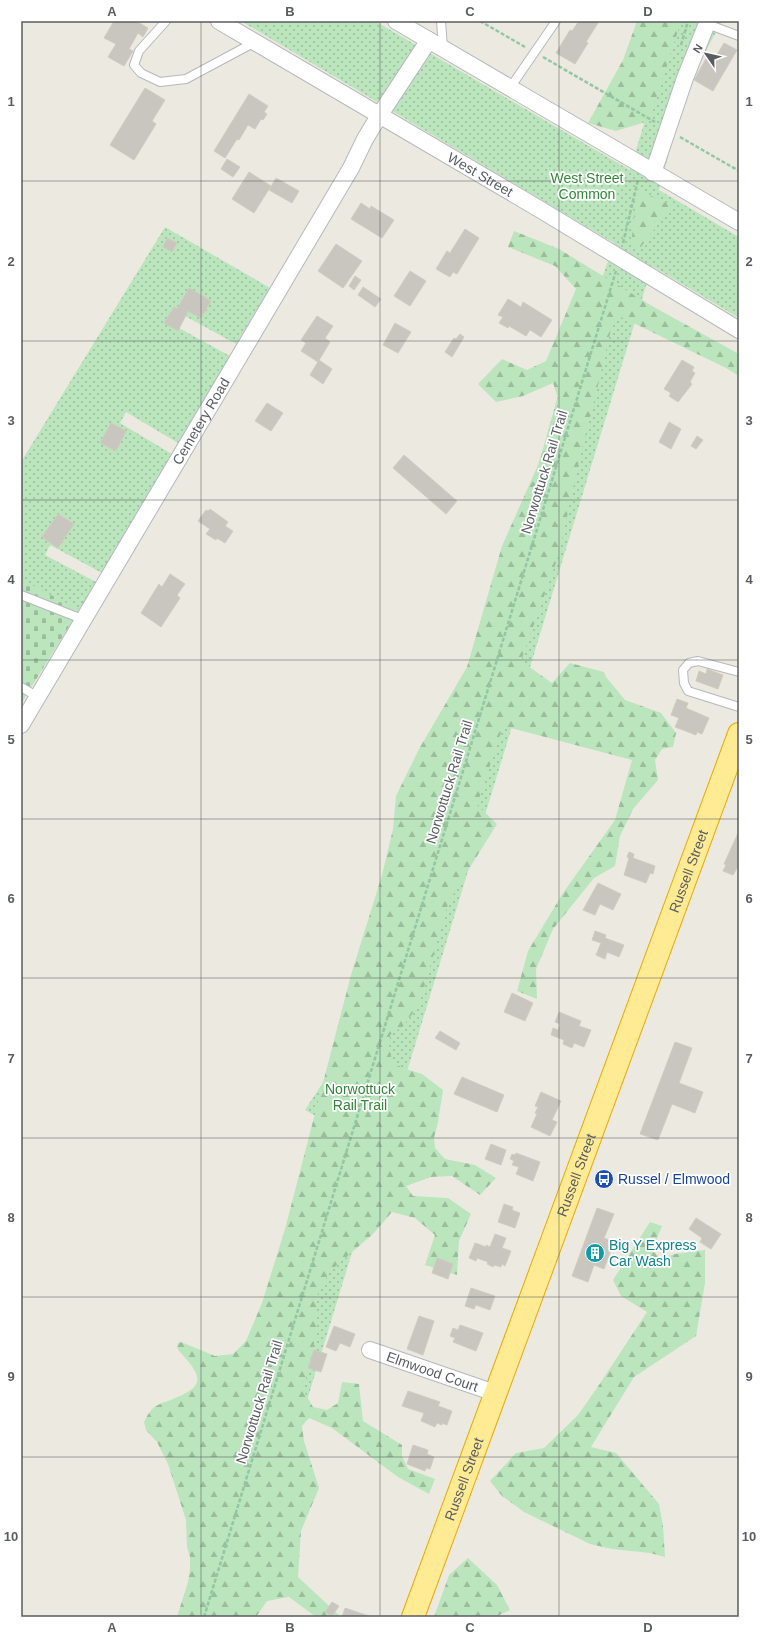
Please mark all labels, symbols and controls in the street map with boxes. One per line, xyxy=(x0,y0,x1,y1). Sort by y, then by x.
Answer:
text: A xyxy=(107,4,117,19)
text: B xyxy=(285,4,295,19)
text: C xyxy=(465,4,475,19)
text: D xyxy=(643,4,653,19)
north arrow xyxy=(686,34,726,74)
text: N xyxy=(691,42,705,55)
text: 1 xyxy=(7,94,15,109)
text: 1 xyxy=(745,94,753,109)
street label: West Street xyxy=(445,149,516,200)
park label: West Street Common xyxy=(551,170,624,202)
text: 2 xyxy=(7,254,15,269)
text: 2 xyxy=(745,254,753,269)
street label: Cemetery Road xyxy=(169,375,233,468)
street label: Norwottuck Rail Trail xyxy=(518,408,570,536)
text: 3 xyxy=(7,413,15,428)
text: 3 xyxy=(745,413,753,428)
text: 4 xyxy=(7,572,15,587)
text: 4 xyxy=(745,572,753,587)
street label: Norwottuck Rail Trail xyxy=(423,718,475,846)
text: 5 xyxy=(7,732,15,747)
text: 5 xyxy=(745,732,753,747)
street label: Russell Street xyxy=(666,827,711,915)
text: 6 xyxy=(7,891,15,906)
text: 6 xyxy=(745,891,753,906)
text: 7 xyxy=(7,1051,15,1066)
text: 7 xyxy=(745,1051,753,1066)
park label: Norwottuck Rail Trail xyxy=(325,1081,396,1113)
street label: Russell Street xyxy=(554,1131,599,1219)
bus stop icon: Russel / Elmwood xyxy=(593,1168,615,1190)
place label: Russel / Elmwood xyxy=(618,1171,730,1187)
text: 8 xyxy=(7,1210,15,1225)
text: 8 xyxy=(745,1210,753,1225)
place label: Big Y Express Car Wash xyxy=(609,1237,696,1269)
building icon: Big Y Express Car Wash xyxy=(584,1242,606,1264)
street label: Norwottuck Rail Trail xyxy=(233,1338,285,1466)
street label: Elmwood Court xyxy=(385,1348,480,1395)
text: 9 xyxy=(7,1369,15,1384)
text: 9 xyxy=(745,1369,753,1384)
street label: Russell Street xyxy=(441,1435,487,1523)
text: 10 xyxy=(4,1529,18,1544)
text: 10 xyxy=(742,1529,756,1544)
text: A xyxy=(107,1620,117,1635)
text: B xyxy=(285,1620,295,1635)
text: C xyxy=(465,1620,475,1635)
text: D xyxy=(643,1620,653,1635)

